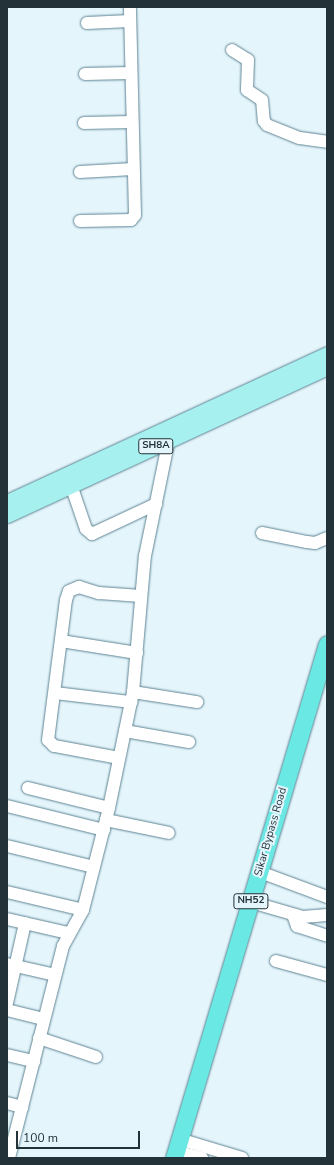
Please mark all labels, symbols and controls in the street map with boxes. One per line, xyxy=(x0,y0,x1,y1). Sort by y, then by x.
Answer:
road number: SH8A xyxy=(138,438,174,454)
street label: Sikar Bypass Road xyxy=(252,786,290,878)
road number: NH52 xyxy=(233,893,269,909)
scale bar xyxy=(18,1123,142,1149)
text: 100 m xyxy=(23,1130,58,1146)

